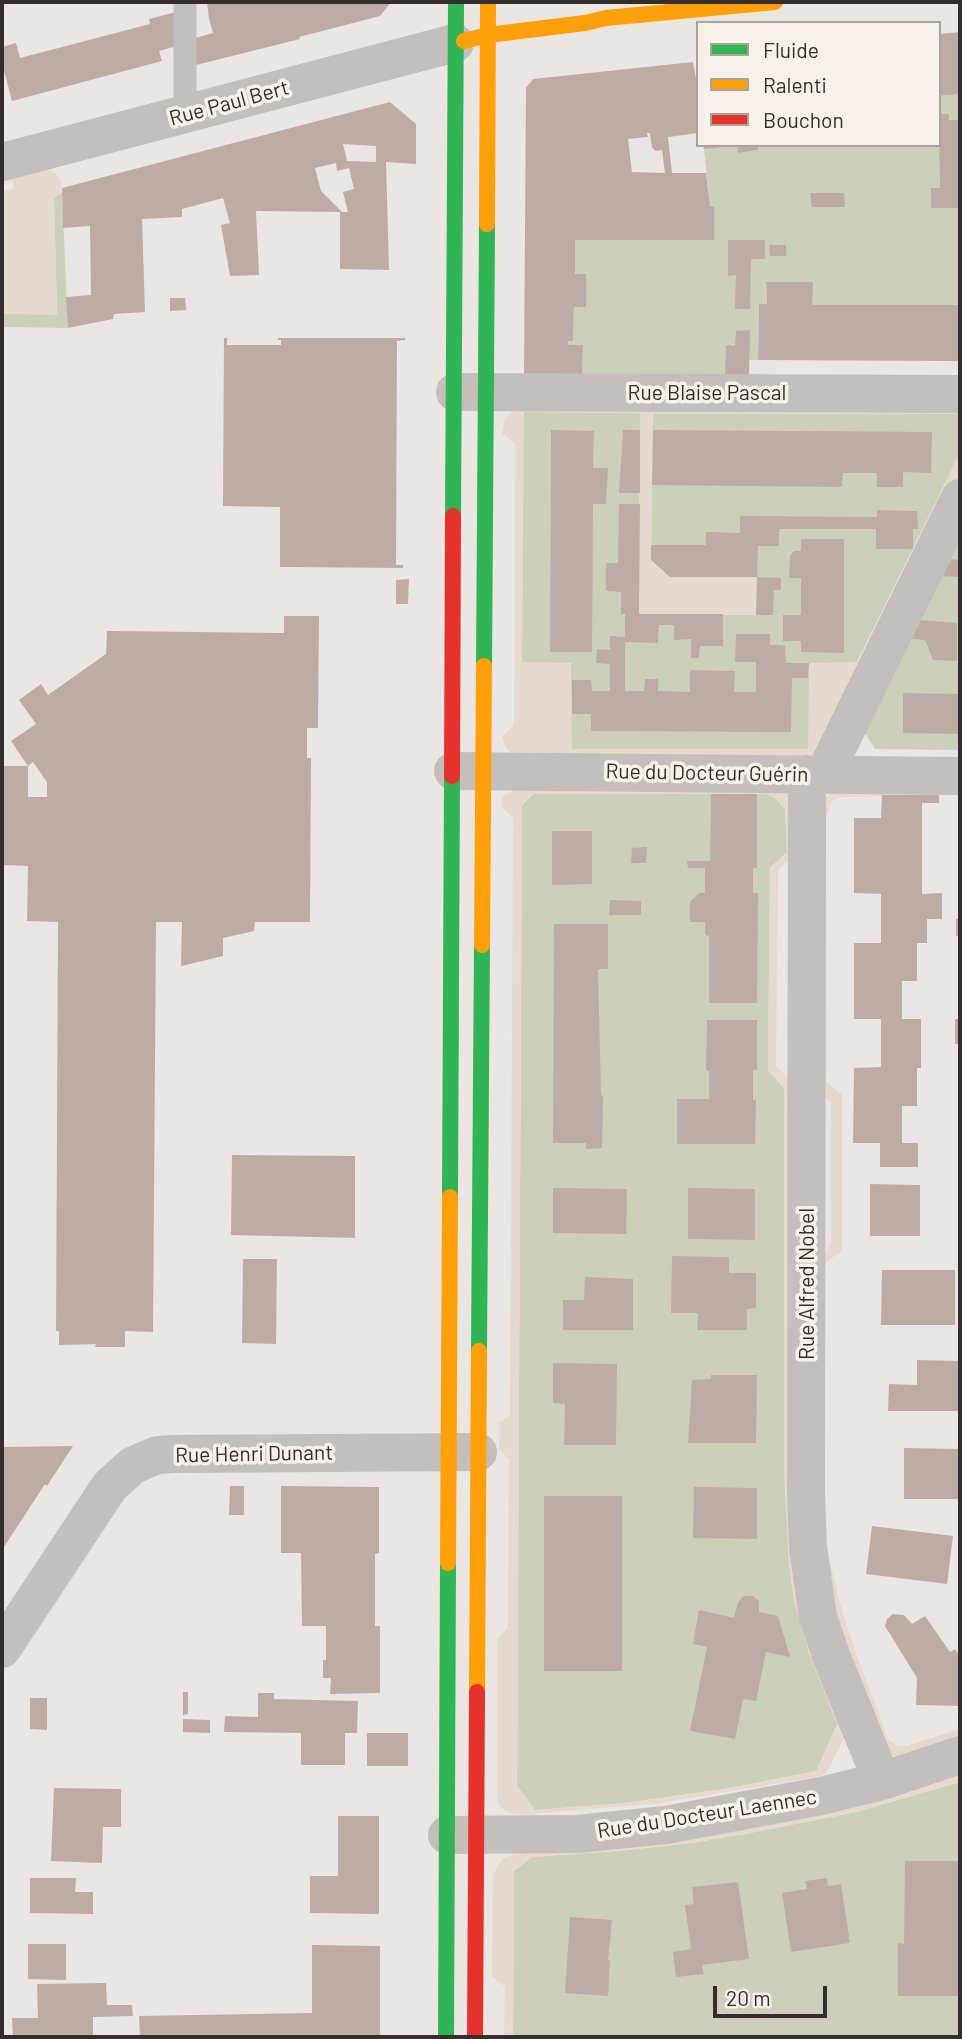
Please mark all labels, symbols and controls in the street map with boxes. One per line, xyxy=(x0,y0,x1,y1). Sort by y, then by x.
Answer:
legend xyxy=(696,21,941,147)
text: Fluide xyxy=(763,37,819,62)
text: Ralenti xyxy=(763,72,827,97)
street label: Rue Paul Bert xyxy=(166,75,292,131)
text: Bouchon xyxy=(763,107,844,132)
street label: Rue Blaise Pascal xyxy=(628,380,786,406)
street label: Rue du Docteur Guérin xyxy=(605,759,809,787)
street label: Rue Alfred Nobel xyxy=(794,1208,820,1360)
street label: Rue Henri Dunant xyxy=(175,1440,333,1468)
street label: Rue du Docteur Laennec xyxy=(595,1784,819,1844)
scale bar xyxy=(717,1972,831,2016)
text: 20 m xyxy=(726,1985,771,2010)

